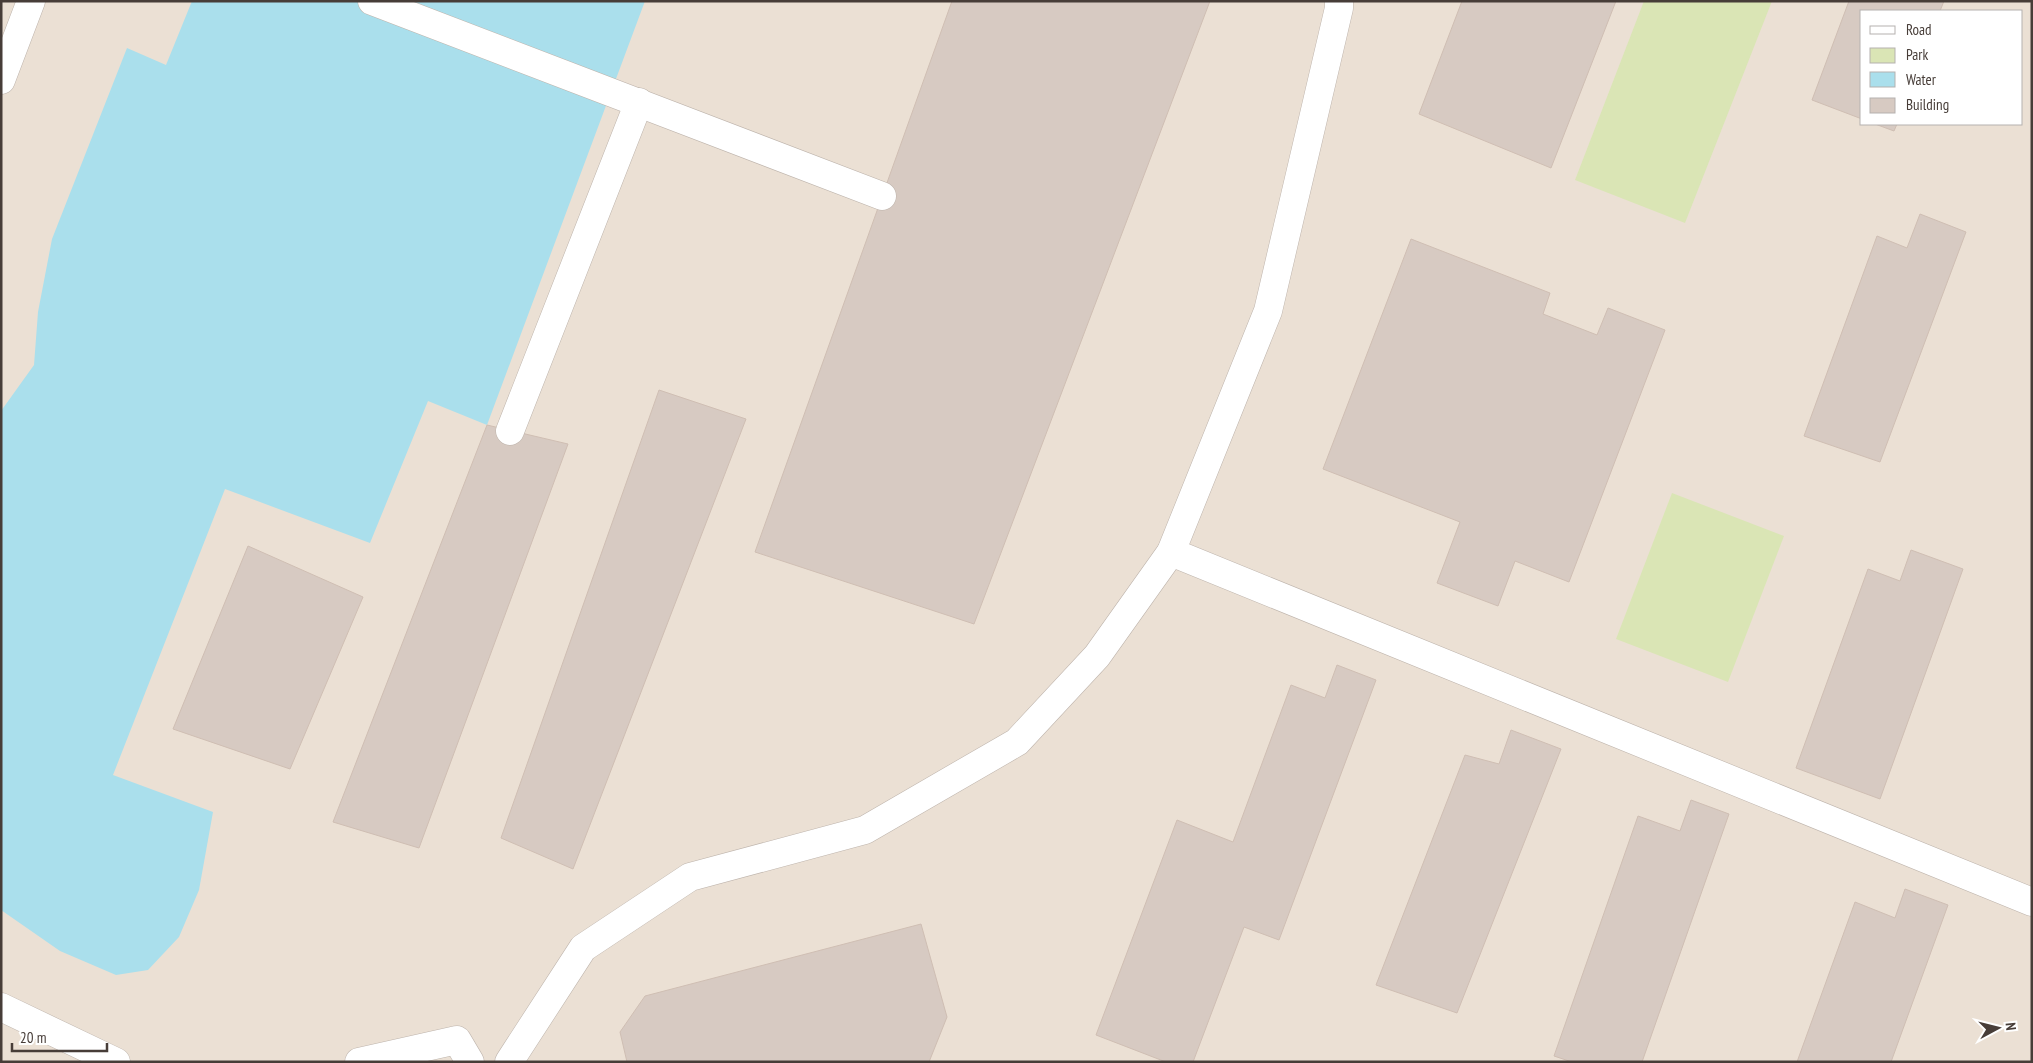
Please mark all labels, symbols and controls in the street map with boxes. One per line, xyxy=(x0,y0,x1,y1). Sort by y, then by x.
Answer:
legend xyxy=(1860,10,2023,125)
text: Road xyxy=(1906,20,1932,39)
text: Park xyxy=(1906,45,1928,64)
text: Water xyxy=(1906,70,1937,89)
text: Building xyxy=(1906,95,1949,114)
north arrow xyxy=(1973,1003,2023,1053)
scale bar xyxy=(12,1020,108,1052)
text: N xyxy=(2002,1022,2020,1031)
text: 20 m xyxy=(20,1028,46,1047)

